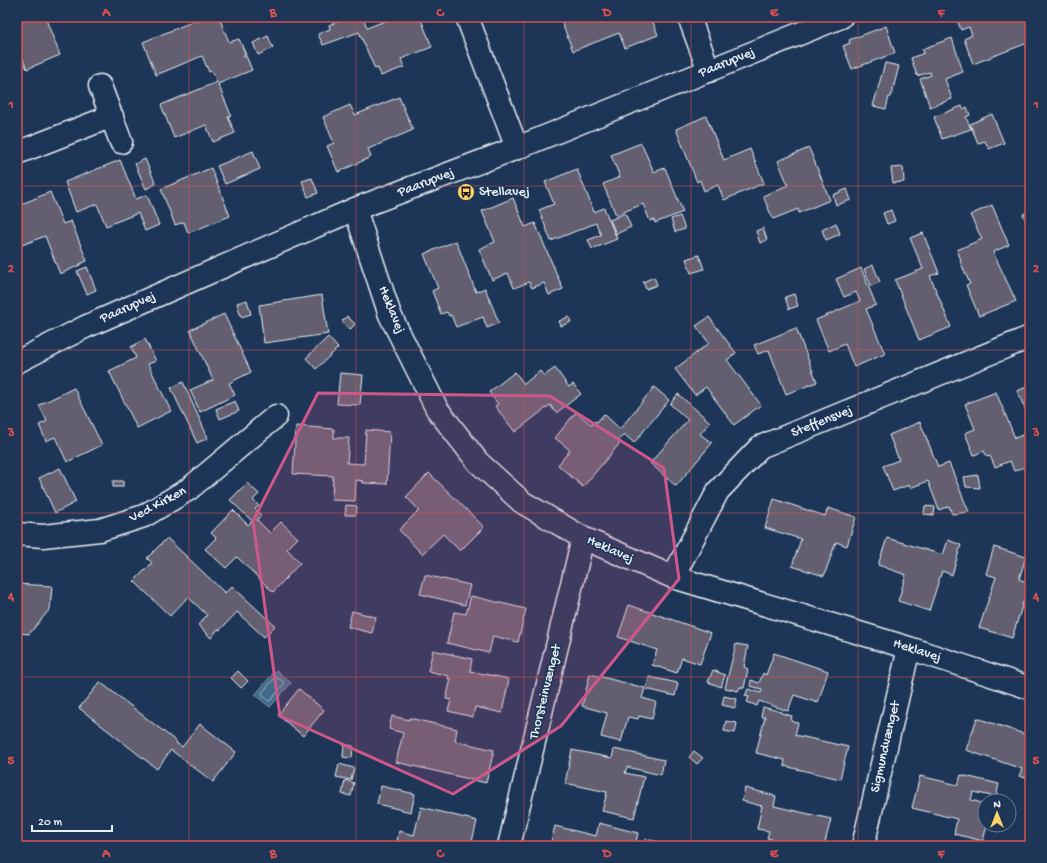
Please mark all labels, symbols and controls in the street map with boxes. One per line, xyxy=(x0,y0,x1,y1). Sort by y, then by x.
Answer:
text: A xyxy=(101,6,111,21)
text: B xyxy=(269,6,278,21)
text: C xyxy=(435,6,445,21)
text: D xyxy=(602,6,612,21)
text: E xyxy=(770,6,779,21)
text: F xyxy=(937,6,946,21)
street label: Paarupvej xyxy=(695,44,758,82)
text: 1 xyxy=(7,98,14,113)
text: 1 xyxy=(1032,98,1039,113)
street label: Paarupvej xyxy=(394,164,457,202)
bus stop icon: Stellavej xyxy=(456,182,476,202)
place label: Stellavej xyxy=(479,184,530,201)
text: 2 xyxy=(8,262,15,277)
text: 2 xyxy=(1033,262,1040,277)
street label: Heklavej xyxy=(374,284,408,336)
street label: Paarupvej xyxy=(97,288,158,328)
street label: Steffensvej xyxy=(789,402,855,442)
text: 3 xyxy=(7,426,15,441)
text: 3 xyxy=(1032,426,1040,441)
street label: Ved Kirken xyxy=(126,483,190,528)
street label: Heklavej xyxy=(584,532,636,568)
text: 4 xyxy=(7,590,15,605)
text: 4 xyxy=(1032,590,1040,605)
street label: Heklavej xyxy=(891,635,943,667)
street label: Thorsteinvænget xyxy=(526,641,566,742)
street label: Sigmundvænget xyxy=(867,698,905,794)
text: 5 xyxy=(8,754,15,769)
text: 5 xyxy=(1033,754,1040,769)
north arrow xyxy=(977,793,1017,833)
text: N xyxy=(993,799,1001,811)
scale bar xyxy=(32,807,112,833)
text: 20 m xyxy=(38,816,63,830)
text: A xyxy=(101,847,111,862)
text: B xyxy=(269,847,278,862)
text: C xyxy=(435,847,445,862)
text: D xyxy=(602,847,612,862)
text: E xyxy=(770,847,779,862)
text: F xyxy=(937,847,946,862)

